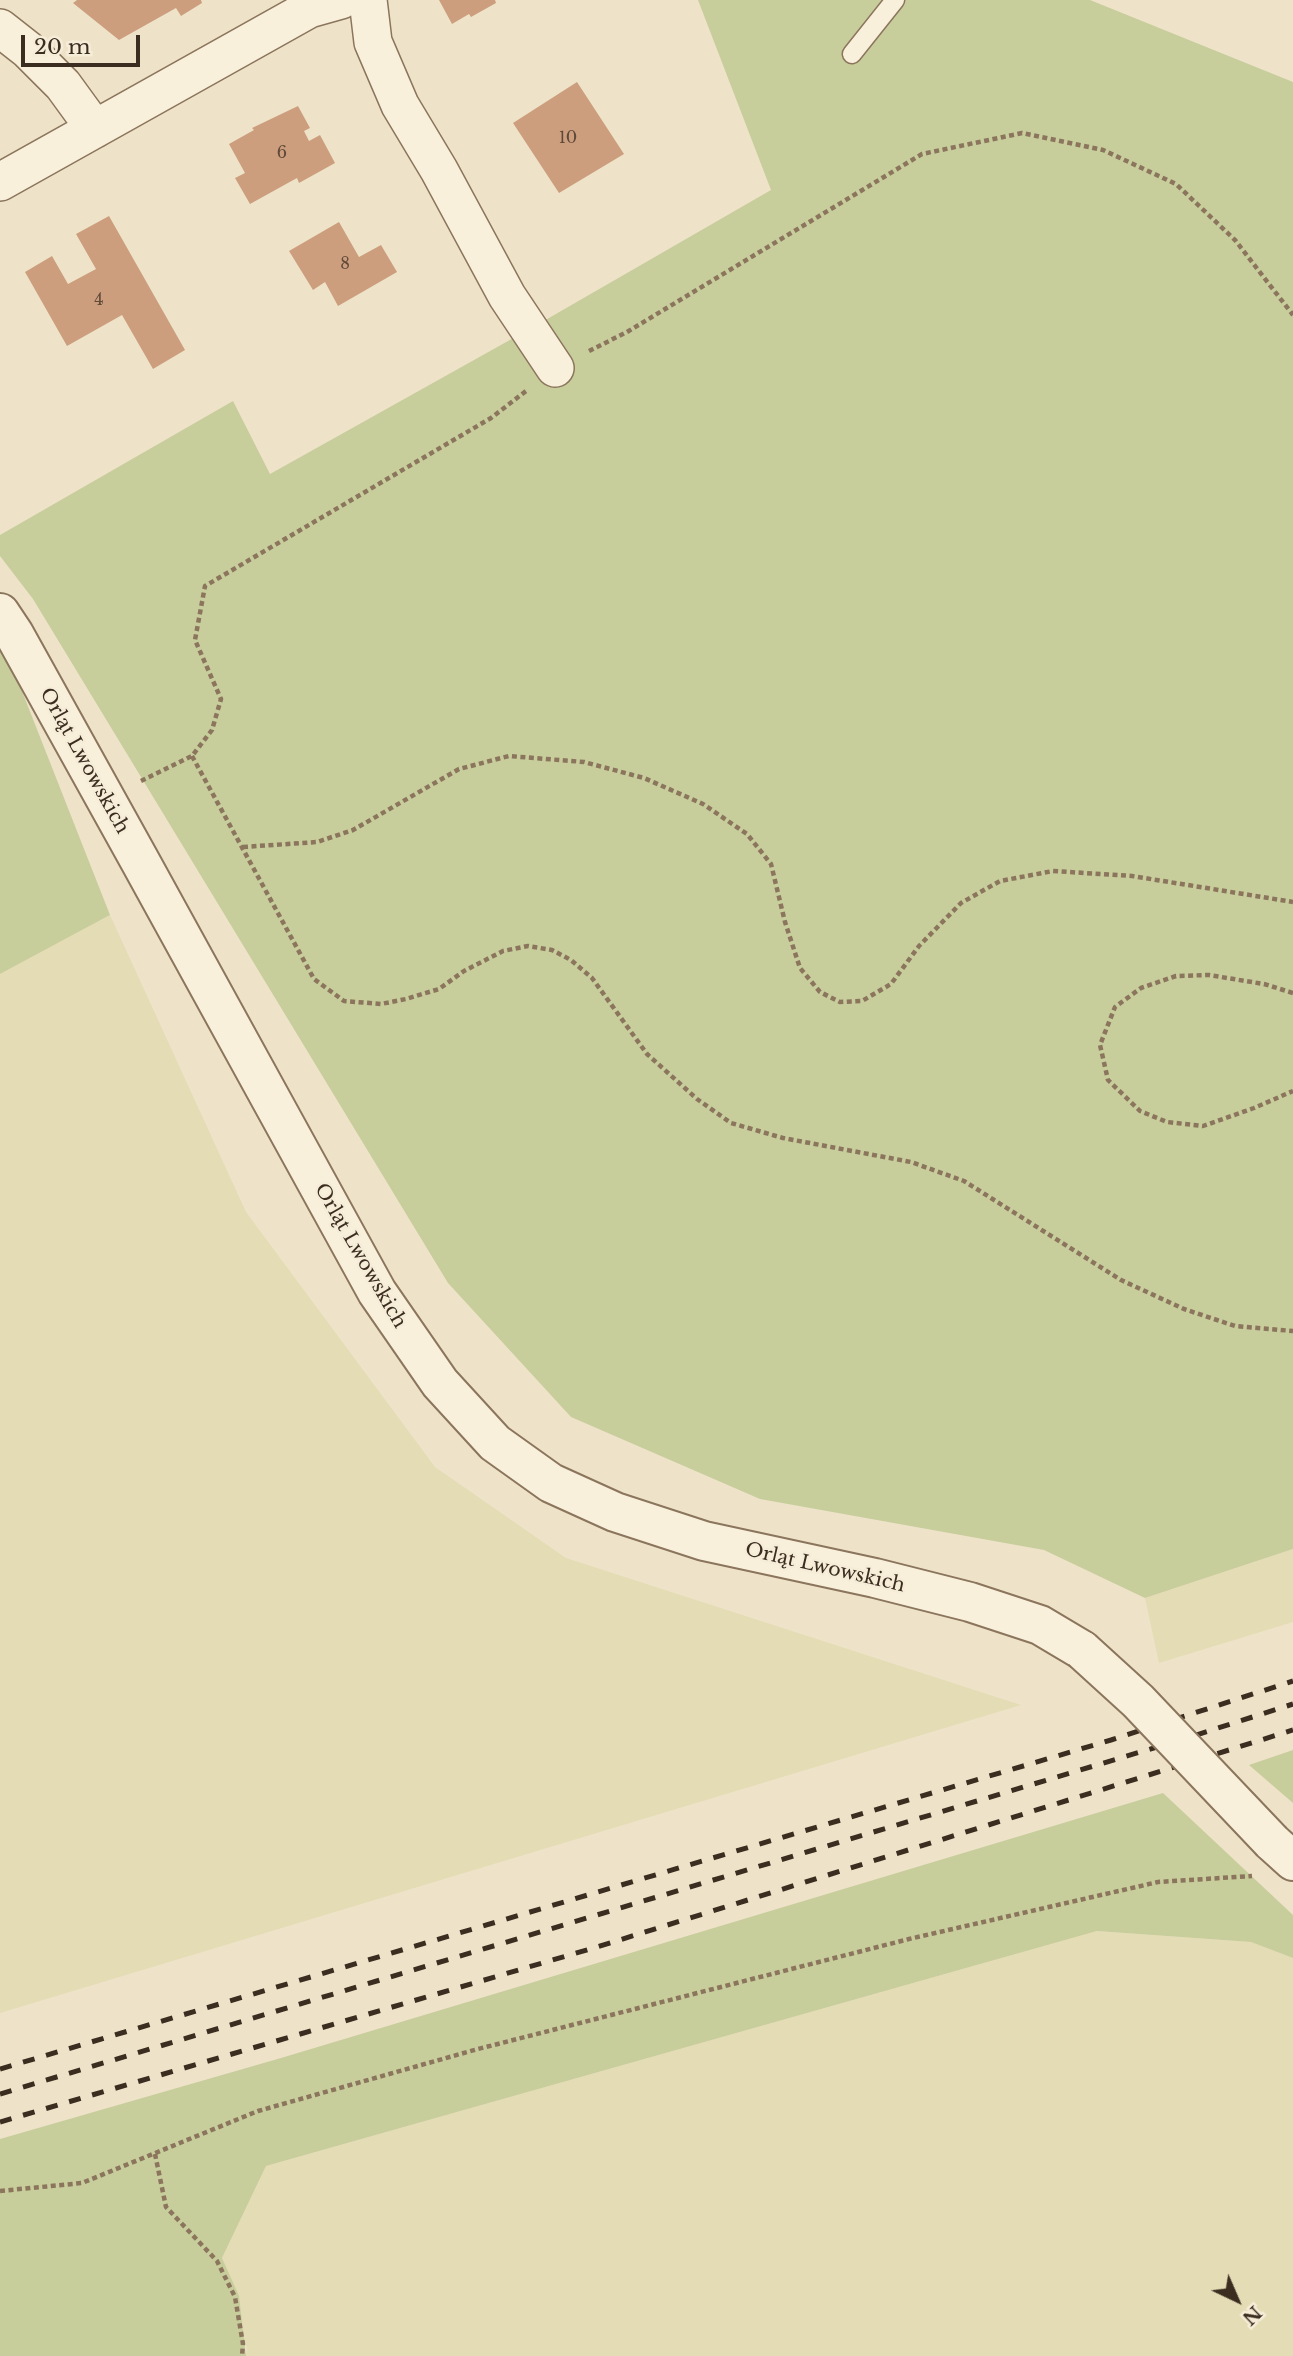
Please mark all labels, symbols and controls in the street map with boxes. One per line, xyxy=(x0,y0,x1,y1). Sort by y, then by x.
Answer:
scale bar xyxy=(24,21,144,65)
text: 20 m xyxy=(34,34,91,60)
house number: 10 xyxy=(559,128,577,148)
house number: 6 xyxy=(277,143,287,163)
house number: 8 xyxy=(340,254,350,274)
house number: 4 xyxy=(94,290,104,310)
street label: Orląt Lwowskich xyxy=(34,684,134,838)
street label: Orląt Lwowskich xyxy=(309,1180,411,1332)
street label: Orląt Lwowskich xyxy=(743,1539,907,1597)
north arrow xyxy=(1202,2265,1272,2335)
text: N xyxy=(1238,2301,1266,2330)

